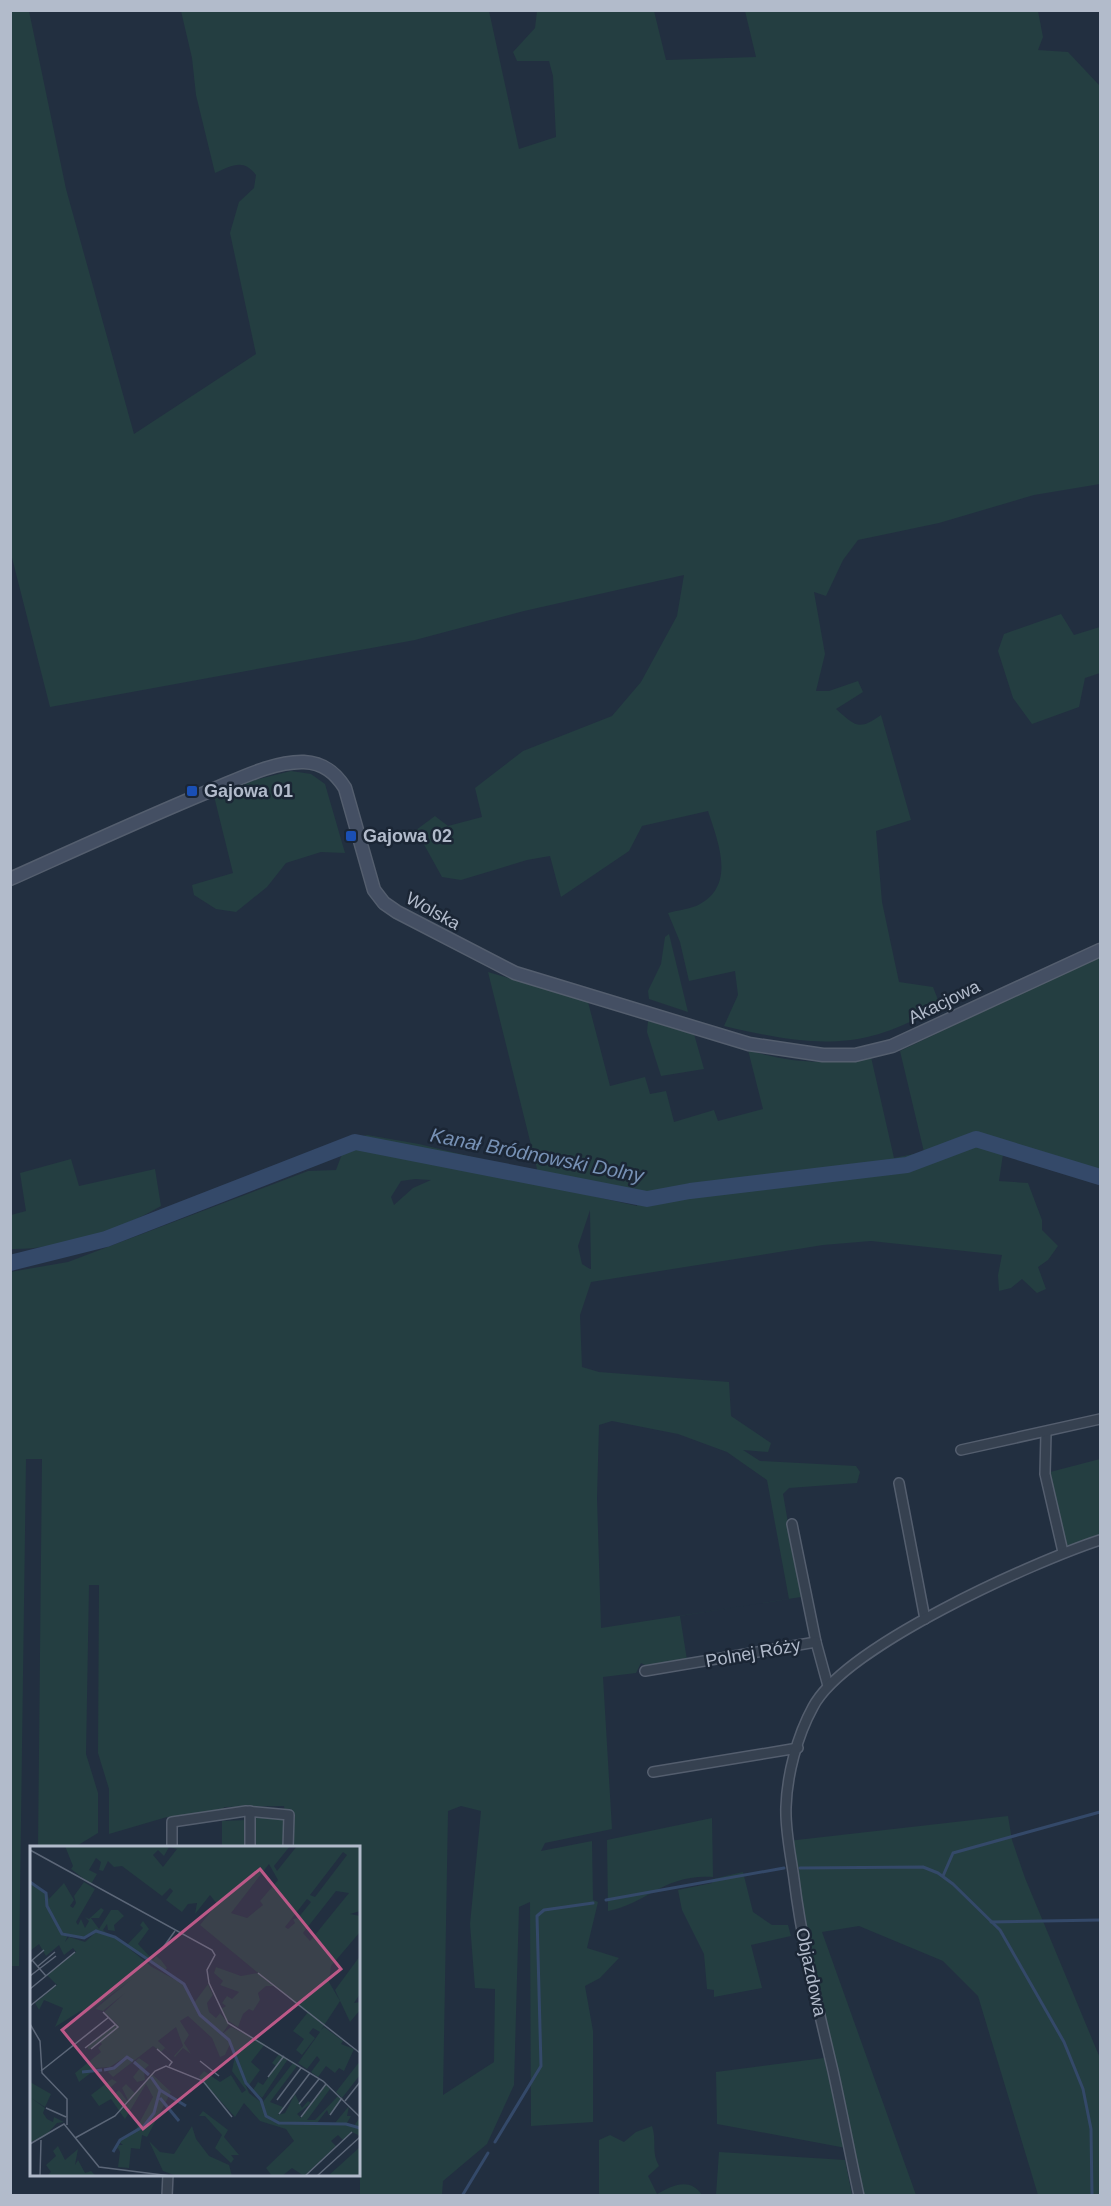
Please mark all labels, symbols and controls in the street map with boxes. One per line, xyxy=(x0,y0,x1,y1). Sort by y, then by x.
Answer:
place label: Gajowa 01 xyxy=(204,781,293,801)
marker: Gajowa 01 xyxy=(185,784,199,798)
place label: Gajowa 02 xyxy=(363,826,452,846)
marker: Gajowa 02 xyxy=(344,829,358,843)
street label: Wolska xyxy=(402,888,464,934)
street label: Akacjowa xyxy=(905,976,984,1028)
water label: Kanał Bródnowski Dolny xyxy=(429,1124,646,1187)
street label: Polnej Róży xyxy=(704,1635,802,1671)
inset map xyxy=(30,1846,360,2176)
street label: Objazdowa xyxy=(792,1926,830,2019)

